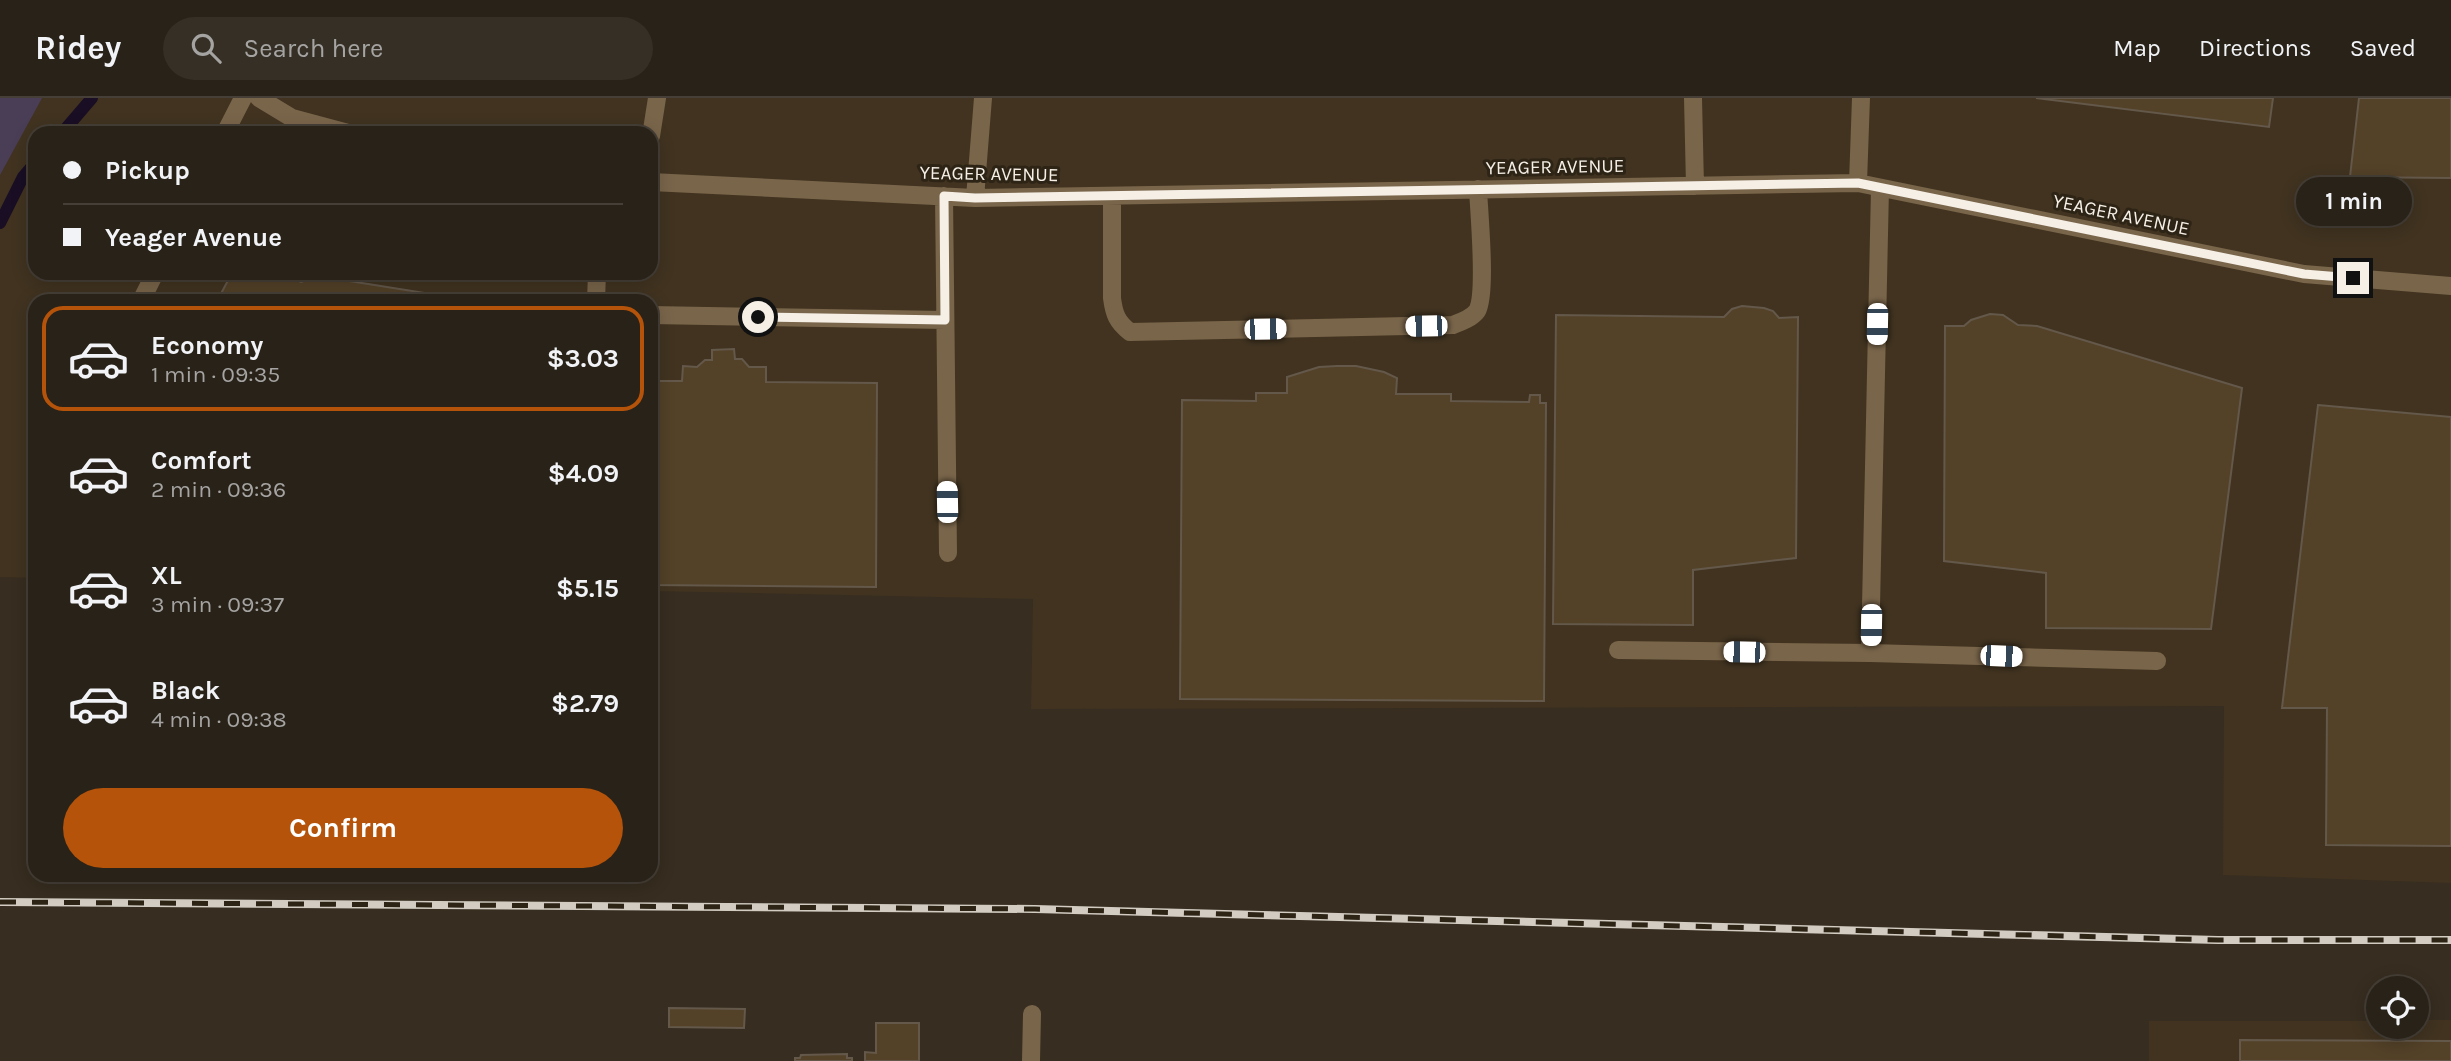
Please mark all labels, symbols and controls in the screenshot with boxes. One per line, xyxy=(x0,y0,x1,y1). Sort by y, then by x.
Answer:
search box xyxy=(163,17,653,80)
text: Ridey xyxy=(35,29,121,67)
icon: search xyxy=(187,29,225,67)
text: Search here xyxy=(243,33,383,64)
text: Map xyxy=(2113,34,2161,62)
text: Directions xyxy=(2199,34,2312,62)
text: Saved xyxy=(2350,34,2416,62)
text: Pickup xyxy=(105,155,190,186)
street label: YEAGER AVENUE xyxy=(1485,155,1625,179)
street label: YEAGER AVENUE xyxy=(919,162,1059,186)
callout: 1 min xyxy=(2295,176,2411,226)
text: 1 min xyxy=(2325,188,2383,215)
street label: YEAGER AVENUE xyxy=(2051,190,2191,240)
text: Yeager Avenue xyxy=(105,222,282,253)
route end xyxy=(2337,262,2369,294)
route start xyxy=(742,301,774,333)
car xyxy=(1867,303,1888,345)
car xyxy=(1405,315,1448,337)
car xyxy=(1244,318,1287,340)
icon: car xyxy=(67,327,130,390)
text: Economy xyxy=(151,330,263,361)
text: $3.03 xyxy=(547,343,619,374)
text: 1 min · 09:35 xyxy=(151,361,280,388)
icon: car xyxy=(67,442,130,505)
text: Comfort xyxy=(151,445,252,476)
text: $4.09 xyxy=(548,458,619,489)
text: 2 min · 09:36 xyxy=(151,476,286,503)
car xyxy=(937,481,958,523)
icon: car xyxy=(67,557,130,620)
text: XL xyxy=(151,560,182,591)
text: $5.15 xyxy=(556,573,619,604)
text: 3 min · 09:37 xyxy=(151,591,284,618)
car xyxy=(1861,604,1882,646)
car xyxy=(1723,641,1766,663)
car xyxy=(1980,645,2023,667)
icon: car xyxy=(67,672,130,735)
text: Black xyxy=(151,675,220,706)
text: $2.79 xyxy=(551,688,619,719)
text: 4 min · 09:38 xyxy=(151,706,287,733)
button: Confirm xyxy=(63,788,623,868)
map controls xyxy=(2366,976,2429,1039)
button: locate xyxy=(2366,976,2429,1039)

